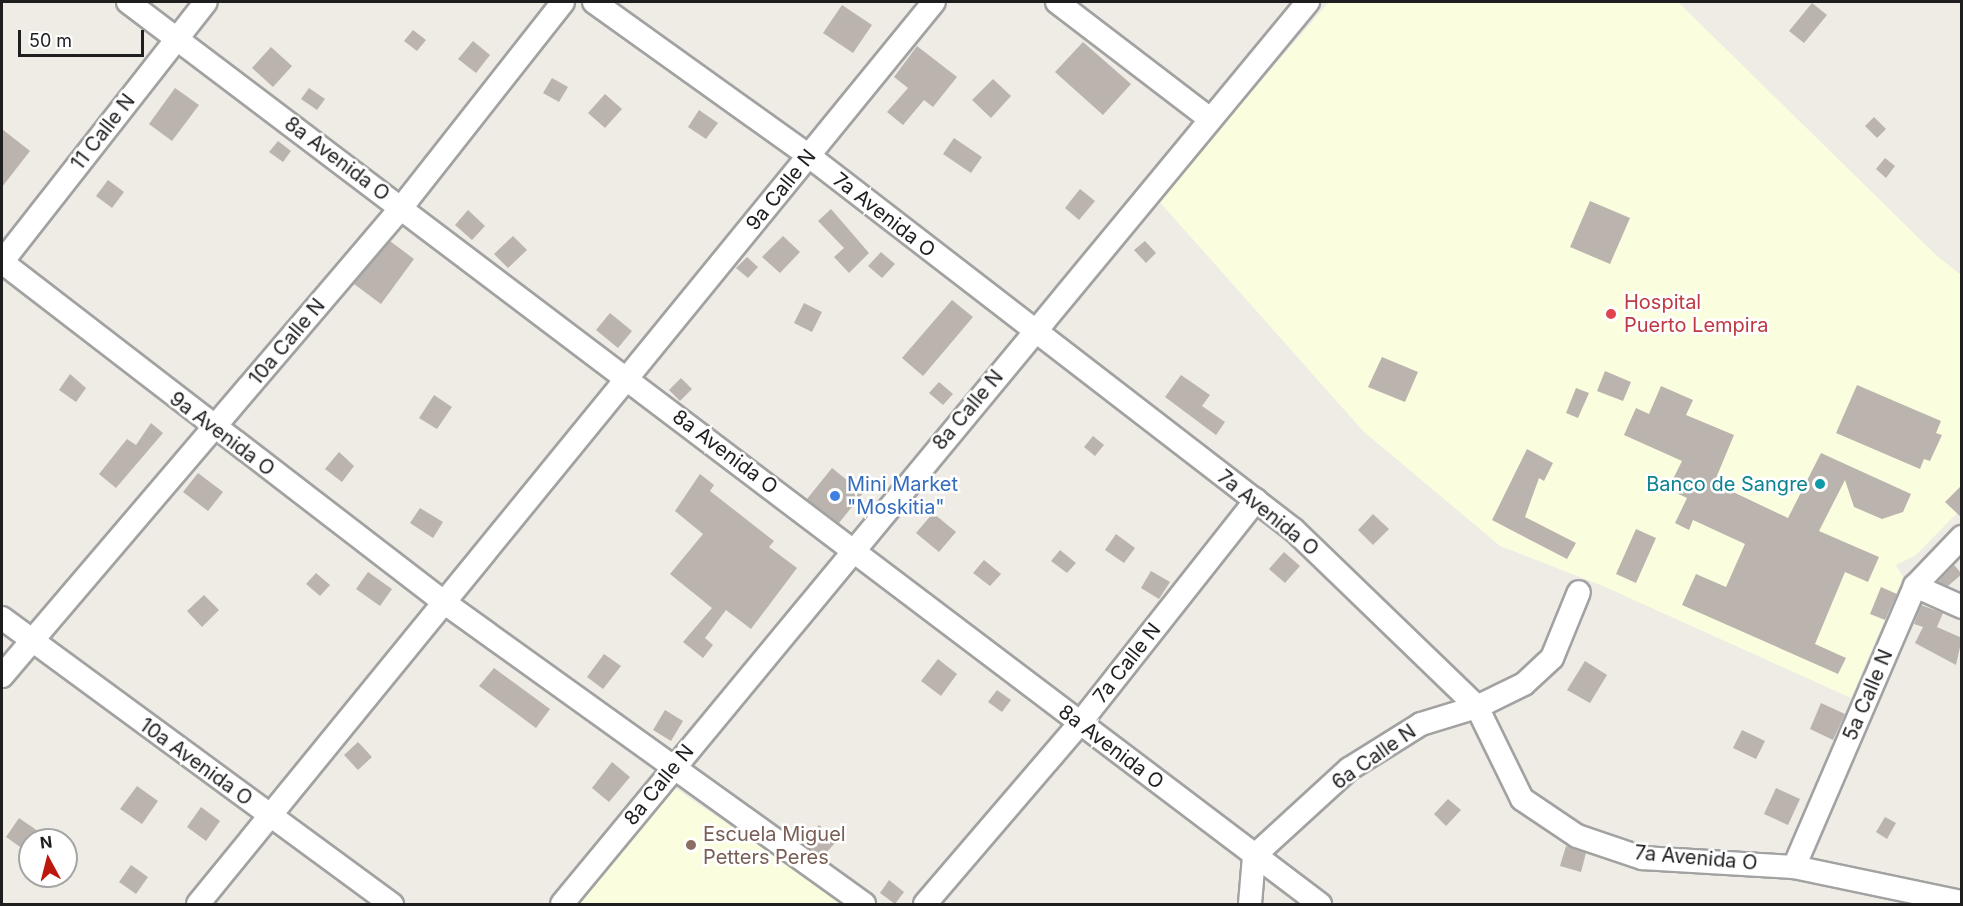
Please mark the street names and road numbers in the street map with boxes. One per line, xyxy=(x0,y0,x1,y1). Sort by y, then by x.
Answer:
street label: 11 Calle N xyxy=(66,89,140,175)
street label: 8a Avenida O xyxy=(280,112,394,206)
street label: 9a Calle N xyxy=(741,145,821,235)
street label: 7a Avenida O xyxy=(828,168,940,262)
street label: 10a Calle N xyxy=(244,294,330,390)
street label: 8a Calle N xyxy=(928,365,1008,455)
street label: 9a Avenida O xyxy=(165,387,279,481)
street label: 8a Avenida O xyxy=(668,405,782,499)
street label: 7a Avenida O xyxy=(1213,465,1323,561)
street label: 7a Calle N xyxy=(1088,618,1166,708)
street label: 5a Calle N xyxy=(1838,646,1898,744)
street label: 8a Avenida O xyxy=(1054,700,1168,794)
street label: 10a Avenida O xyxy=(135,713,257,811)
street label: 6a Calle N xyxy=(1327,719,1421,795)
street label: 8a Calle N xyxy=(619,740,699,830)
street label: 7a Avenida O xyxy=(1634,841,1758,875)

